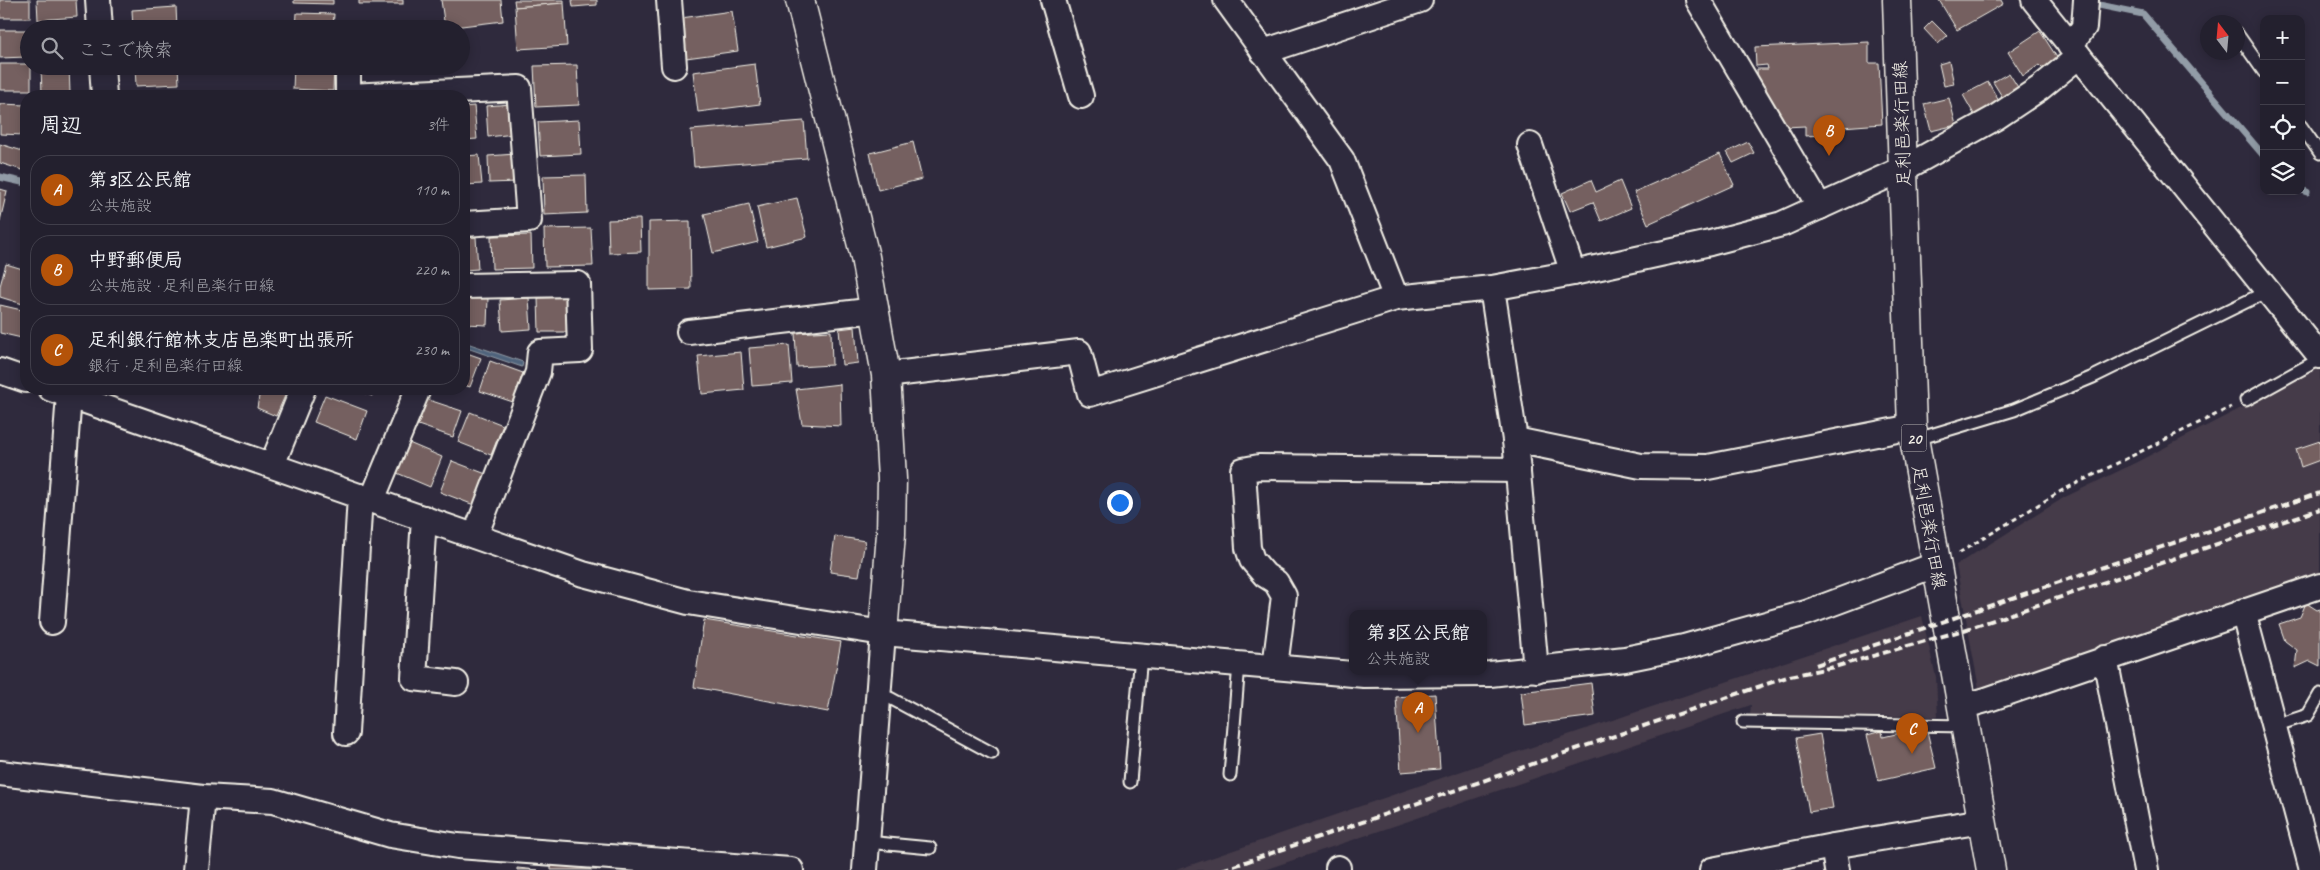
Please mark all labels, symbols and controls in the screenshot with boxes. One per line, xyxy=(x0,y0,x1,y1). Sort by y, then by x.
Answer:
north arrow xyxy=(2200,15,2245,60)
map controls xyxy=(2260,15,2305,195)
button: + xyxy=(2260,15,2305,60)
search box xyxy=(20,20,470,75)
icon: search xyxy=(38,34,66,62)
text: ここで検索 xyxy=(78,38,173,62)
button: − xyxy=(2260,60,2305,105)
street label: 足利邑楽行田線 xyxy=(1889,61,1915,187)
button: locate xyxy=(2260,105,2305,150)
text: 周辺 xyxy=(40,112,82,138)
text: 3件 xyxy=(427,115,450,135)
pin: B xyxy=(1813,115,1845,156)
button: layers xyxy=(2260,150,2305,195)
text: 第3区公民館 xyxy=(88,168,192,192)
text: A xyxy=(53,180,61,200)
text: 110 m xyxy=(415,180,449,200)
text: 公共施設 xyxy=(88,196,152,216)
text: 中野郵便局 xyxy=(88,248,183,272)
text: B xyxy=(53,260,61,280)
text: 220 m xyxy=(415,260,449,280)
text: 公共施設 · 足利邑楽行田線 xyxy=(88,276,275,296)
text: 足利銀行館林支店邑楽町出張所 xyxy=(88,328,354,352)
text: C xyxy=(53,340,61,360)
text: 230 m xyxy=(415,340,449,360)
text: 銀行 · 足利邑楽行田線 xyxy=(88,356,243,376)
road number: 20 xyxy=(1902,424,1926,452)
street label: 足利邑楽行田線 xyxy=(1907,463,1951,591)
your location xyxy=(1107,490,1133,516)
popup xyxy=(1349,610,1487,675)
text: 第3区公民館 xyxy=(1366,621,1470,645)
text: 公共施設 xyxy=(1366,649,1430,669)
pin: A xyxy=(1402,692,1434,733)
pin: C xyxy=(1896,713,1928,754)

